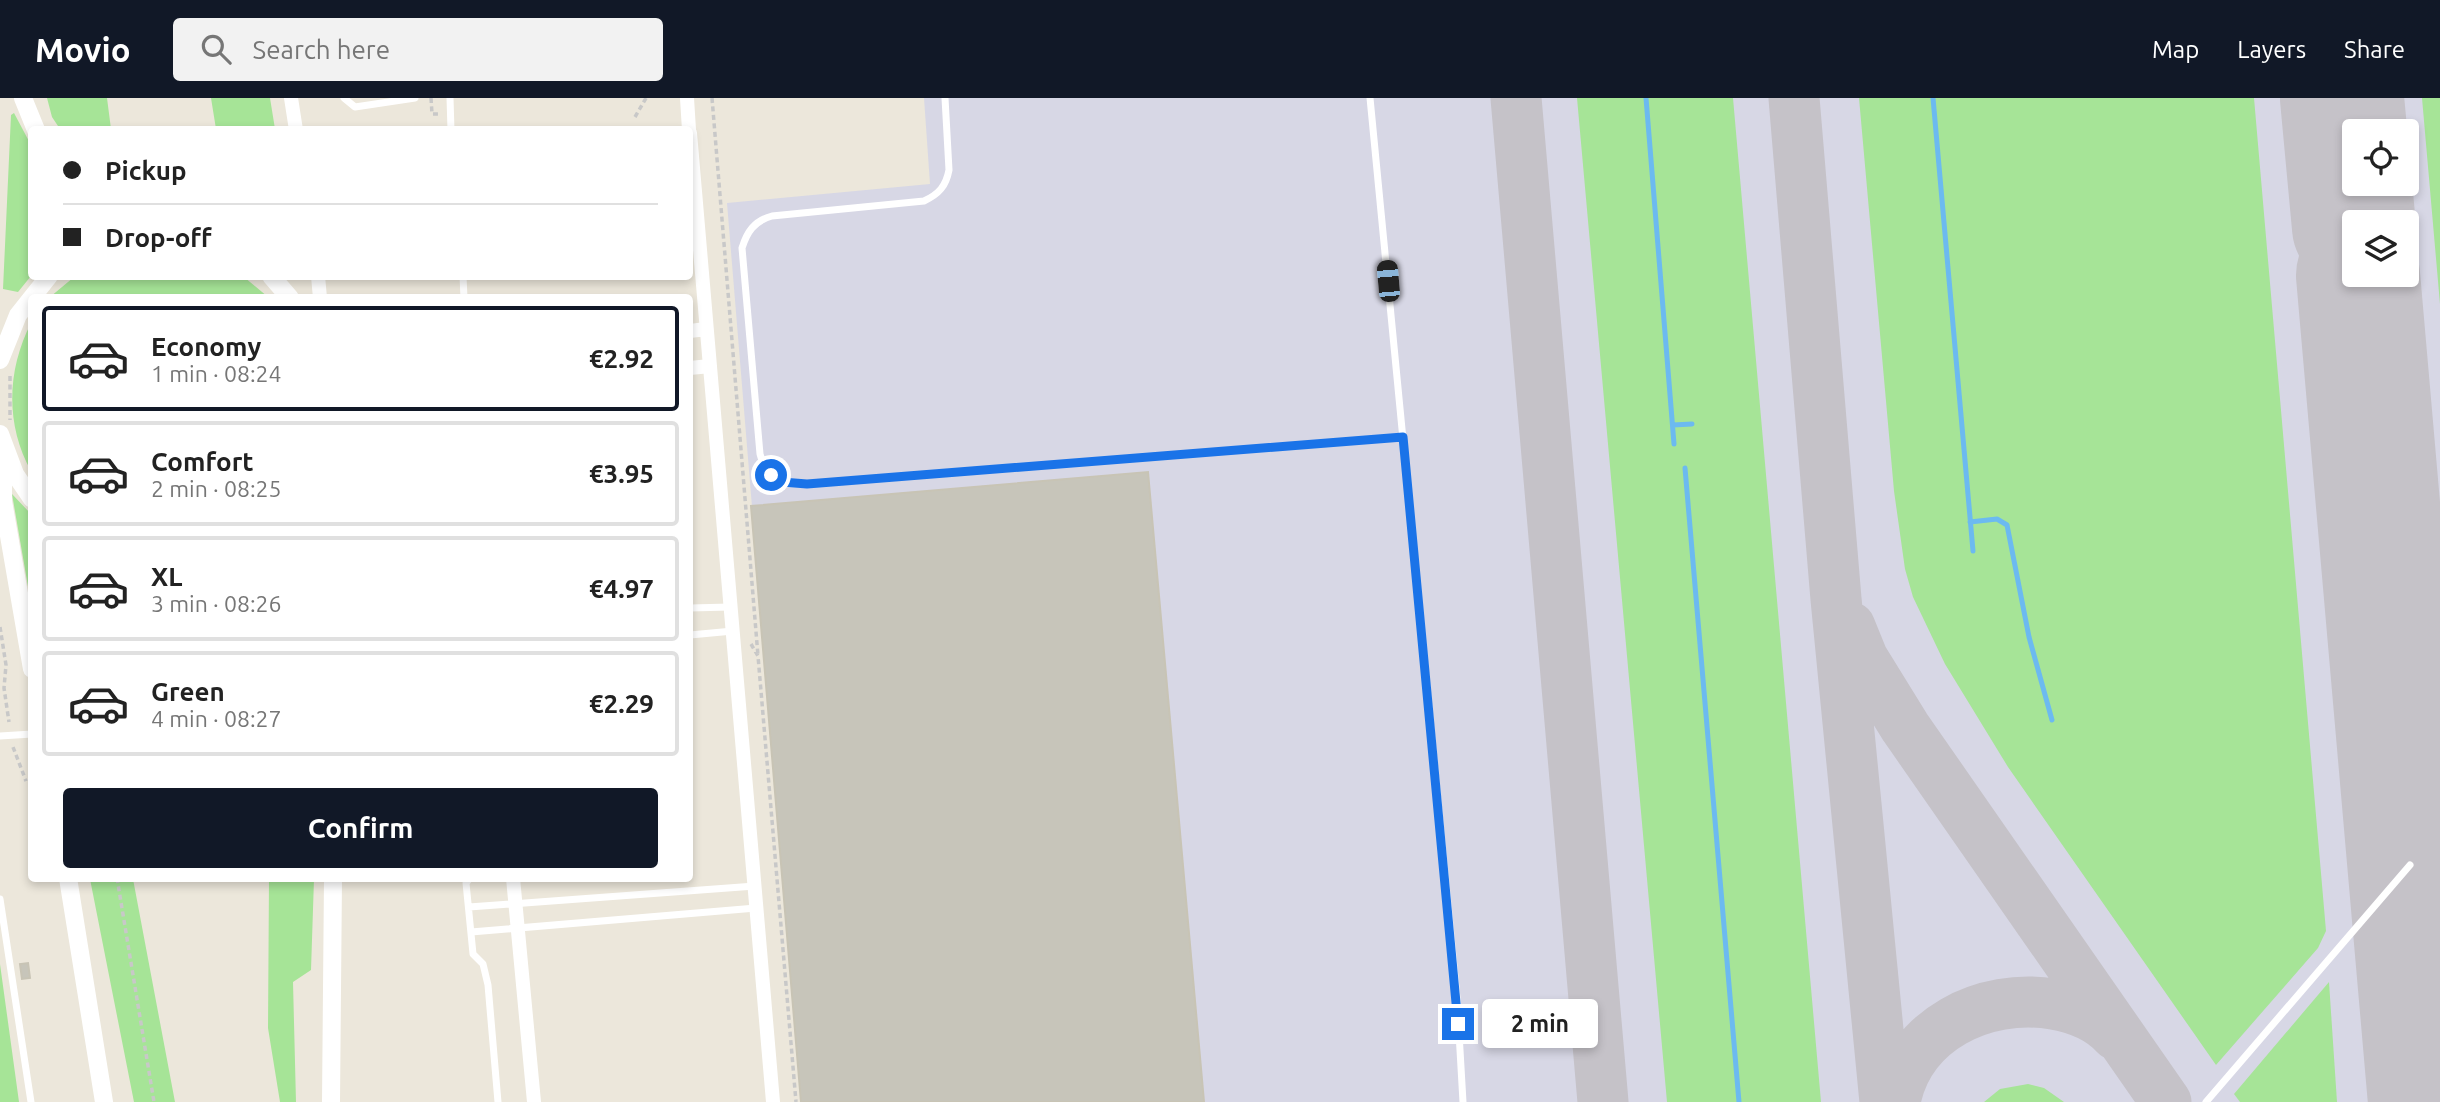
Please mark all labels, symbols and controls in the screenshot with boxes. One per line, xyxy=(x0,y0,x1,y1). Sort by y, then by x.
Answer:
search box xyxy=(173,18,663,81)
icon: search xyxy=(197,30,235,68)
text: Movio xyxy=(35,31,131,68)
text: Search here xyxy=(253,35,390,64)
text: Map xyxy=(2152,36,2199,63)
text: Layers xyxy=(2237,36,2306,63)
text: Share xyxy=(2344,36,2405,63)
map controls xyxy=(2342,119,2419,287)
button: locate xyxy=(2342,119,2419,196)
text: Pickup xyxy=(105,156,187,185)
button: layers xyxy=(2342,210,2419,287)
text: Drop-off xyxy=(105,223,212,252)
car xyxy=(1376,259,1401,303)
icon: car xyxy=(67,327,130,390)
text: Economy xyxy=(151,332,261,361)
text: €2.92 xyxy=(589,344,654,373)
text: 1 min · 08:24 xyxy=(151,361,282,386)
icon: car xyxy=(67,442,130,505)
text: Comfort xyxy=(151,447,254,476)
text: €3.95 xyxy=(589,459,654,488)
route start xyxy=(755,459,787,491)
text: 2 min · 08:25 xyxy=(151,476,282,501)
icon: car xyxy=(67,557,130,620)
text: XL xyxy=(151,562,182,591)
text: €4.97 xyxy=(589,574,654,603)
text: 3 min · 08:26 xyxy=(151,591,282,616)
icon: car xyxy=(67,672,130,735)
text: Green xyxy=(151,677,225,706)
text: €2.29 xyxy=(589,689,654,718)
text: 4 min · 08:27 xyxy=(151,706,282,731)
button: Confirm xyxy=(63,788,658,868)
callout: 2 min xyxy=(1482,1000,1598,1048)
route end xyxy=(1442,1008,1474,1040)
text: 2 min xyxy=(1511,1011,1569,1036)

